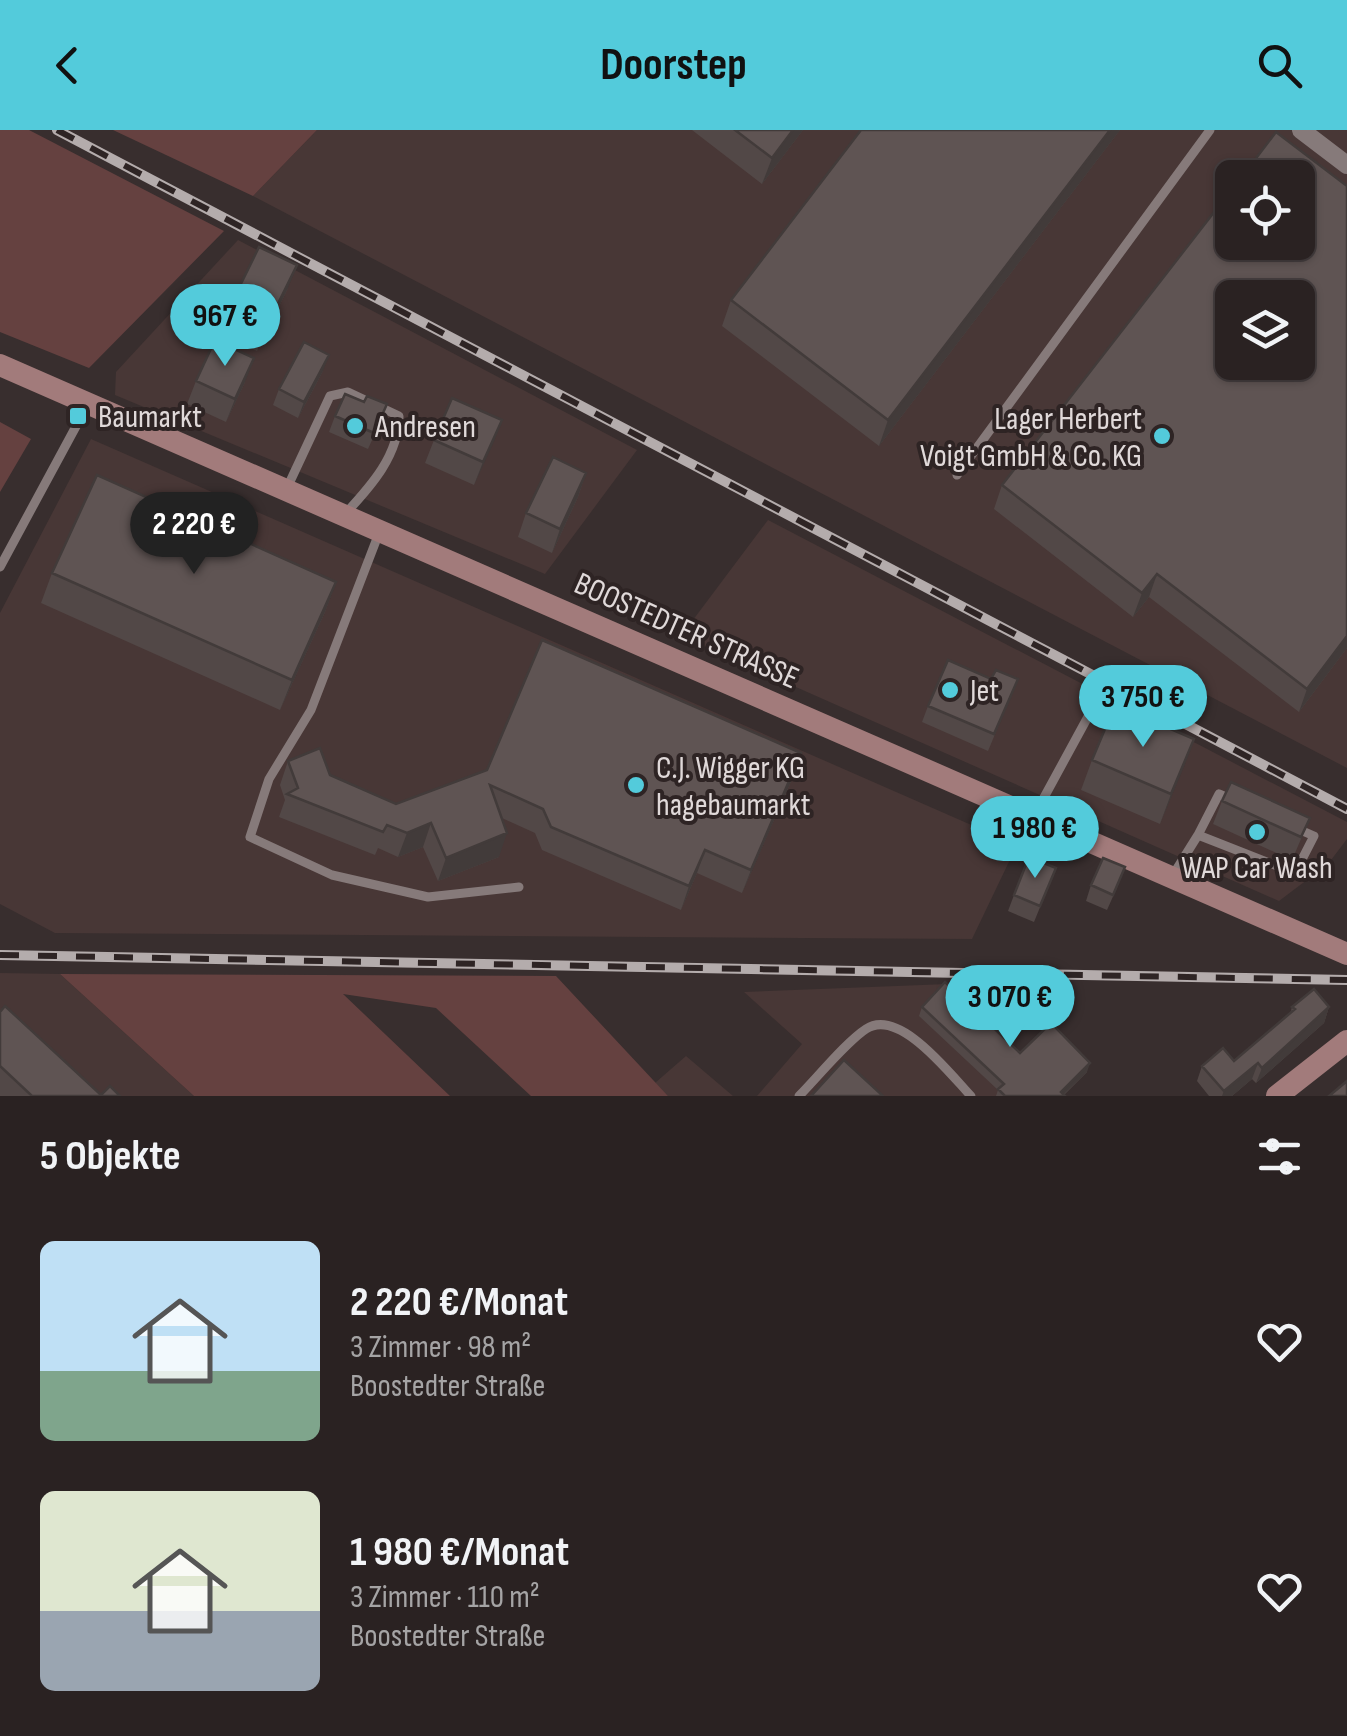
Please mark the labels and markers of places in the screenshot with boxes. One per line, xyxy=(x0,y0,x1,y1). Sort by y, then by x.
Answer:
pin: 967 € xyxy=(155,284,295,369)
place label: Baumarkt xyxy=(98,398,202,437)
place label: Lager Herbert Voigt GmbH & Co. KG xyxy=(920,400,1142,476)
marker: Baumarkt xyxy=(67,405,89,427)
place label: Andresen xyxy=(374,408,476,447)
marker: Andresen xyxy=(344,415,366,437)
marker: Lager Herbert Voigt GmbH & Co. KG xyxy=(1151,425,1173,447)
pin: 2 220 € xyxy=(102,492,286,577)
pin: 3 750 € xyxy=(1051,665,1235,750)
place label: Jet xyxy=(969,672,999,711)
marker: Jet xyxy=(939,679,961,701)
place label: C.J. Wigger KG hagebaumarkt xyxy=(656,749,811,825)
marker: C.J. Wigger KG hagebaumarkt xyxy=(625,774,647,796)
pin: 1 980 € xyxy=(943,796,1127,881)
marker: WAP Car Wash xyxy=(1246,821,1268,843)
place label: WAP Car Wash xyxy=(1181,849,1333,888)
pin: 3 070 € xyxy=(918,965,1102,1050)

